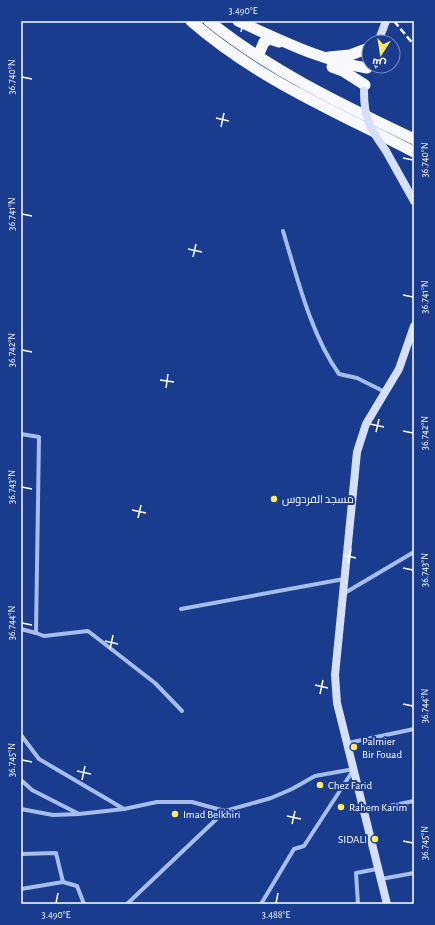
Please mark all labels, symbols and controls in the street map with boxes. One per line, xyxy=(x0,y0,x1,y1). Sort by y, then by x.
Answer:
text: 3.490°E xyxy=(229,6,258,16)
north arrow xyxy=(361,34,401,74)
text: ش xyxy=(371,55,387,70)
text: 36.740°N xyxy=(7,59,17,95)
text: 36.740°N xyxy=(420,142,430,178)
text: 36.741°N xyxy=(7,197,17,231)
text: 36.741°N xyxy=(420,280,430,314)
text: 36.742°N xyxy=(7,333,17,367)
text: 36.742°N xyxy=(420,416,430,450)
text: 36.743°N xyxy=(7,470,17,504)
marker: مسجد الفردوس xyxy=(269,494,279,504)
place label: مسجد الفردوس xyxy=(282,494,354,506)
text: 36.743°N xyxy=(420,553,430,587)
text: 36.744°N xyxy=(7,606,17,640)
text: 36.744°N xyxy=(420,689,430,723)
place label: Palmier Bir Fouad xyxy=(362,736,402,760)
marker: Palmier Bir Fouad xyxy=(349,742,359,752)
text: 36.745°N xyxy=(7,743,17,777)
marker: Chez Farid xyxy=(315,780,325,790)
place label: Chez Farid xyxy=(328,780,372,791)
marker: Rahem Karim xyxy=(336,802,346,812)
place label: Rahem Karim xyxy=(349,802,407,813)
marker: Imad Belkhiri xyxy=(170,809,180,819)
place label: Imad Belkhiri xyxy=(183,809,240,820)
text: 36.745°N xyxy=(420,826,430,860)
place label: SIDALI xyxy=(338,834,367,845)
marker: SIDALI xyxy=(370,834,380,844)
text: 3.490°E xyxy=(42,910,71,920)
text: 3.488°E xyxy=(262,910,290,920)

